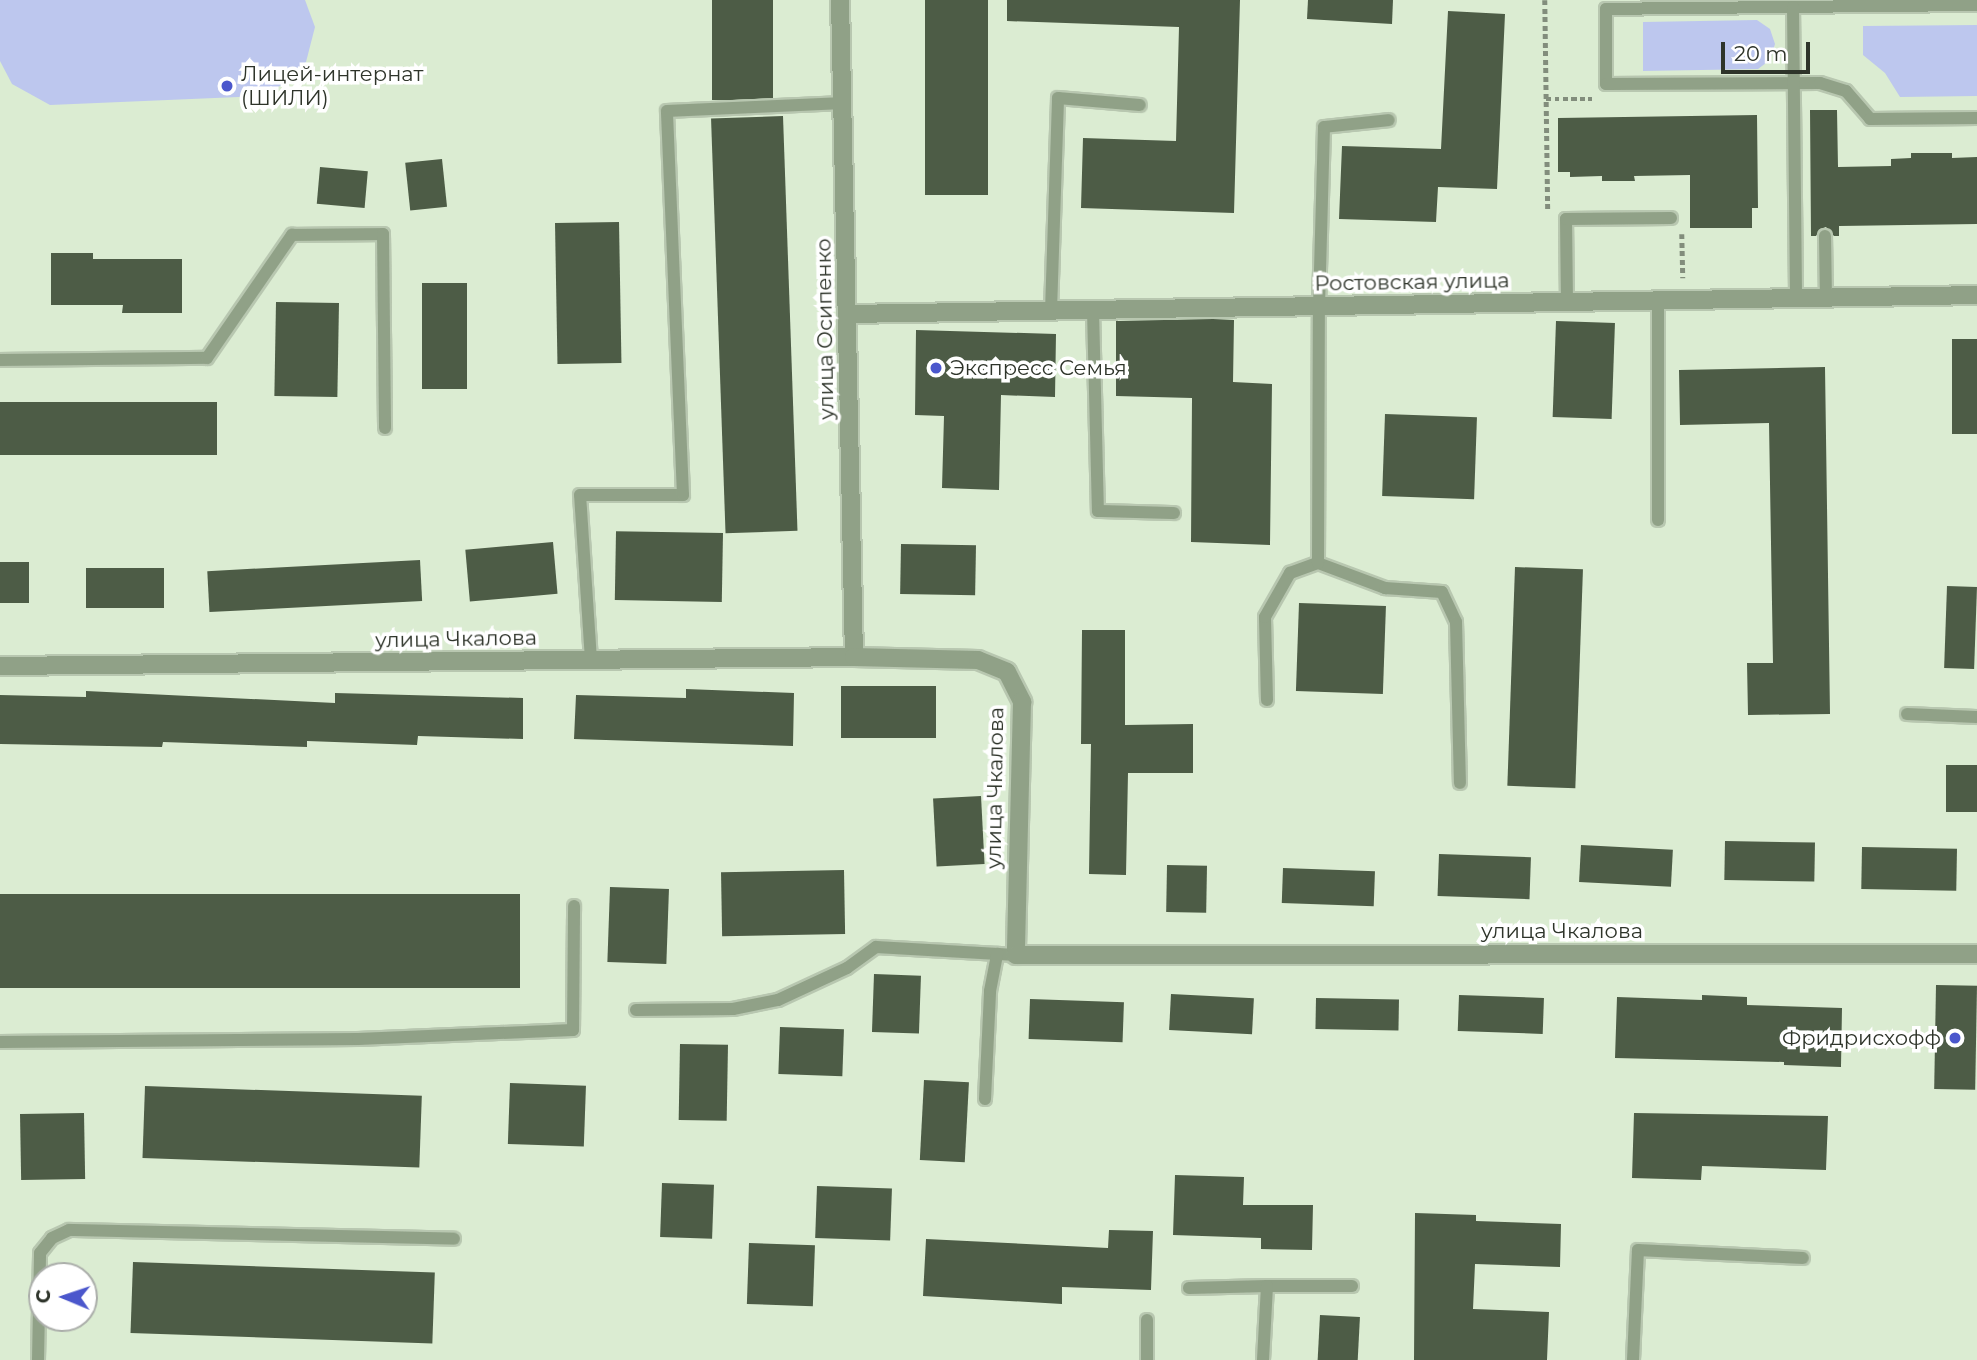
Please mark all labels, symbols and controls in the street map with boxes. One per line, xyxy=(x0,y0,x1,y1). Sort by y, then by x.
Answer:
scale bar xyxy=(1725,28,1814,72)
text: 20 m xyxy=(1734,41,1788,66)
place label: Лицей-интернат (ШИЛИ) xyxy=(241,61,424,111)
marker: Лицей-интернат (ШИЛИ) xyxy=(219,78,235,94)
street label: улица Осипенко xyxy=(811,238,839,420)
street label: Ростовская улица xyxy=(1314,268,1510,296)
place label: Экспресс Семья xyxy=(950,355,1127,381)
marker: Экспресс Семья xyxy=(928,360,944,376)
street label: улица Чкалова xyxy=(375,625,537,653)
street label: улица Чкалова xyxy=(981,707,1009,869)
street label: улица Чкалова xyxy=(1481,918,1643,944)
place label: Фридрисхофф xyxy=(1782,1025,1941,1051)
marker: Фридрисхофф xyxy=(1947,1030,1963,1046)
north arrow xyxy=(28,1262,98,1332)
text: С xyxy=(32,1289,55,1304)

